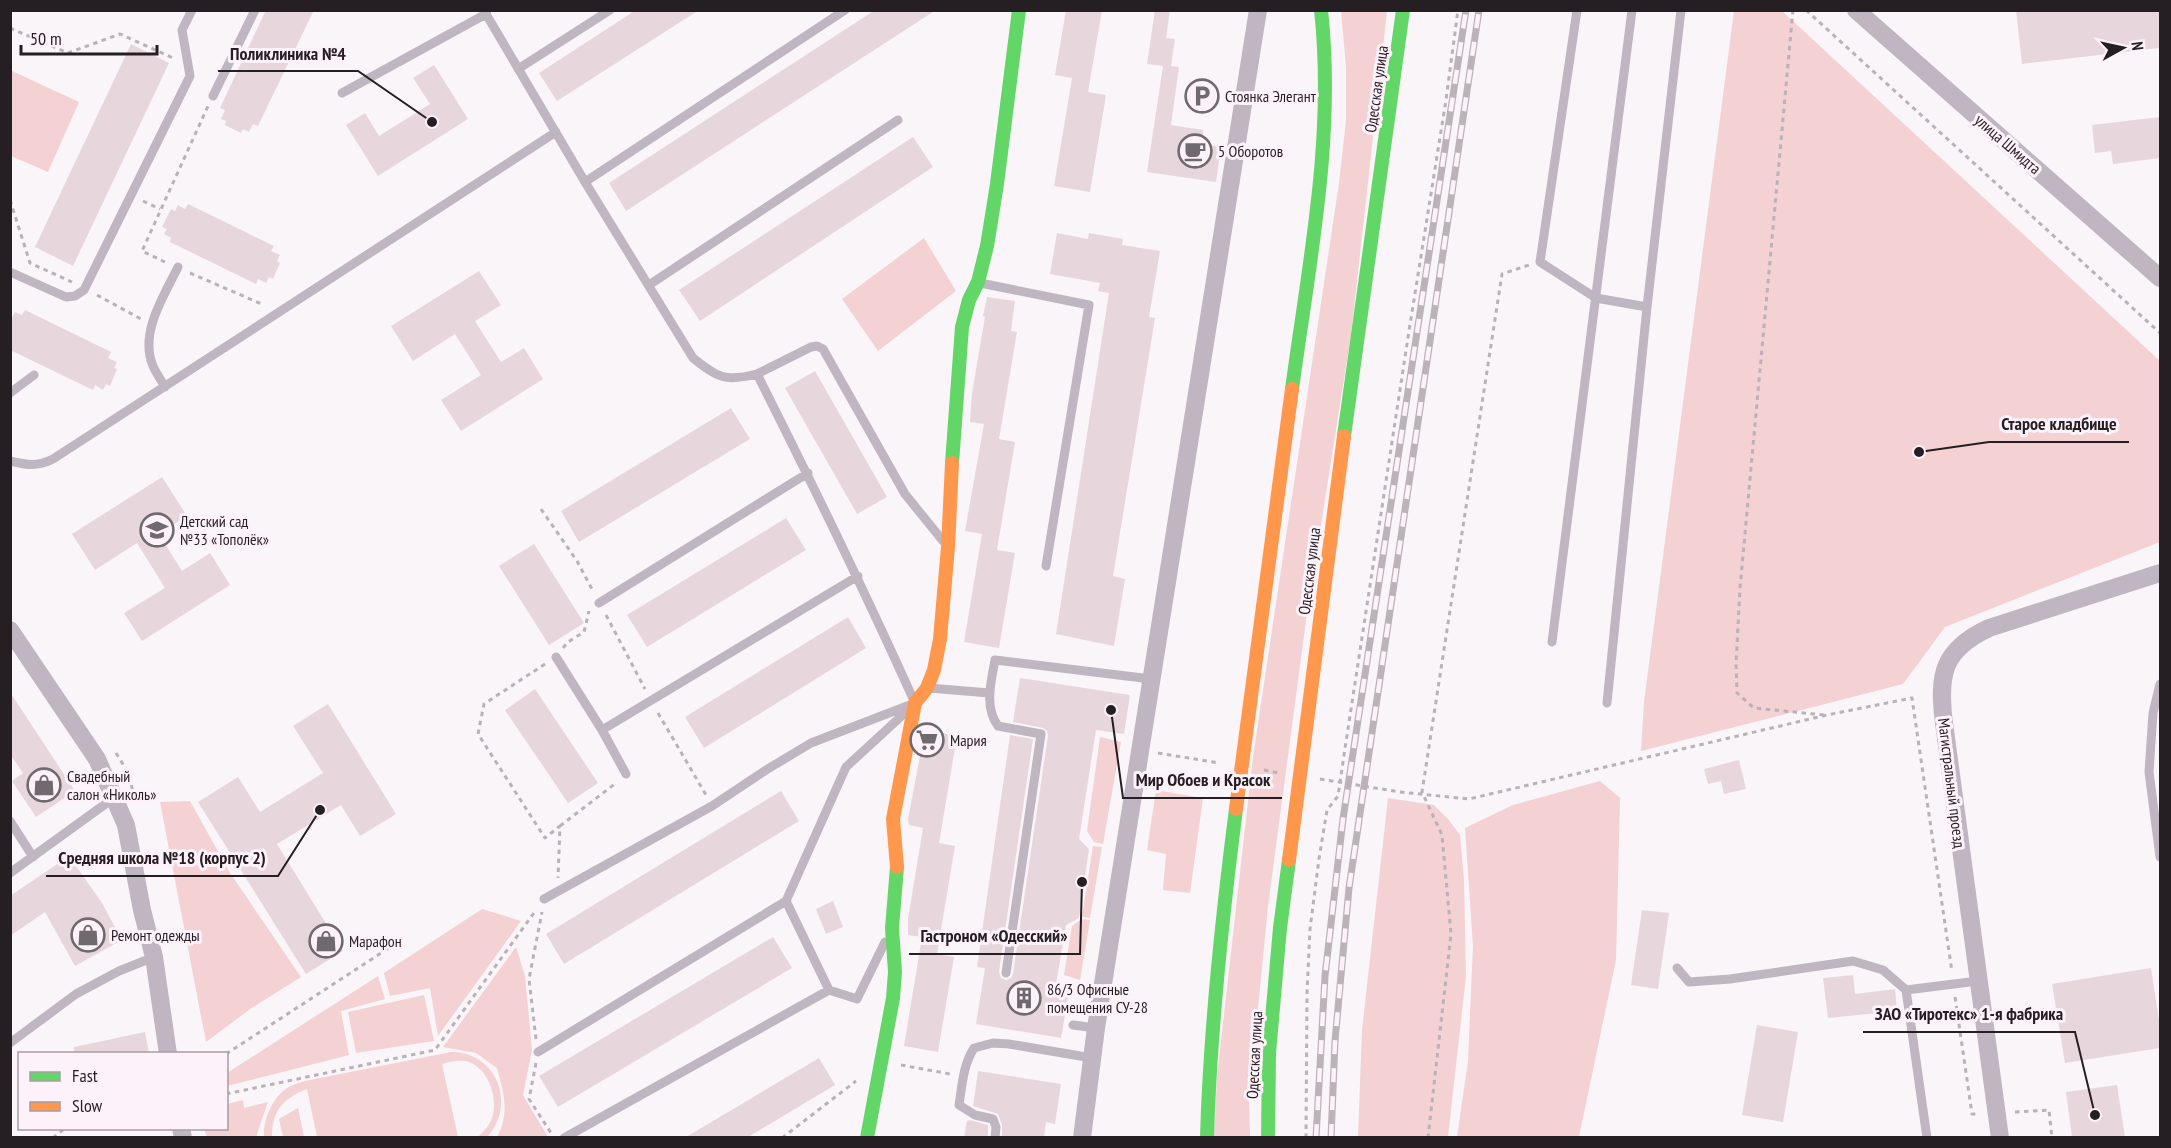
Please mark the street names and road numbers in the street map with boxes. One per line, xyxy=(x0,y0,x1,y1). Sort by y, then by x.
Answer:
street label: Одесская улица xyxy=(1360,44,1392,134)
street label: улица Шмидта xyxy=(1971,110,2045,178)
street label: Одесская улица xyxy=(1294,526,1324,616)
street label: Магистральный проезд xyxy=(1934,717,1970,849)
street label: Одесская улица xyxy=(1242,1011,1266,1099)

